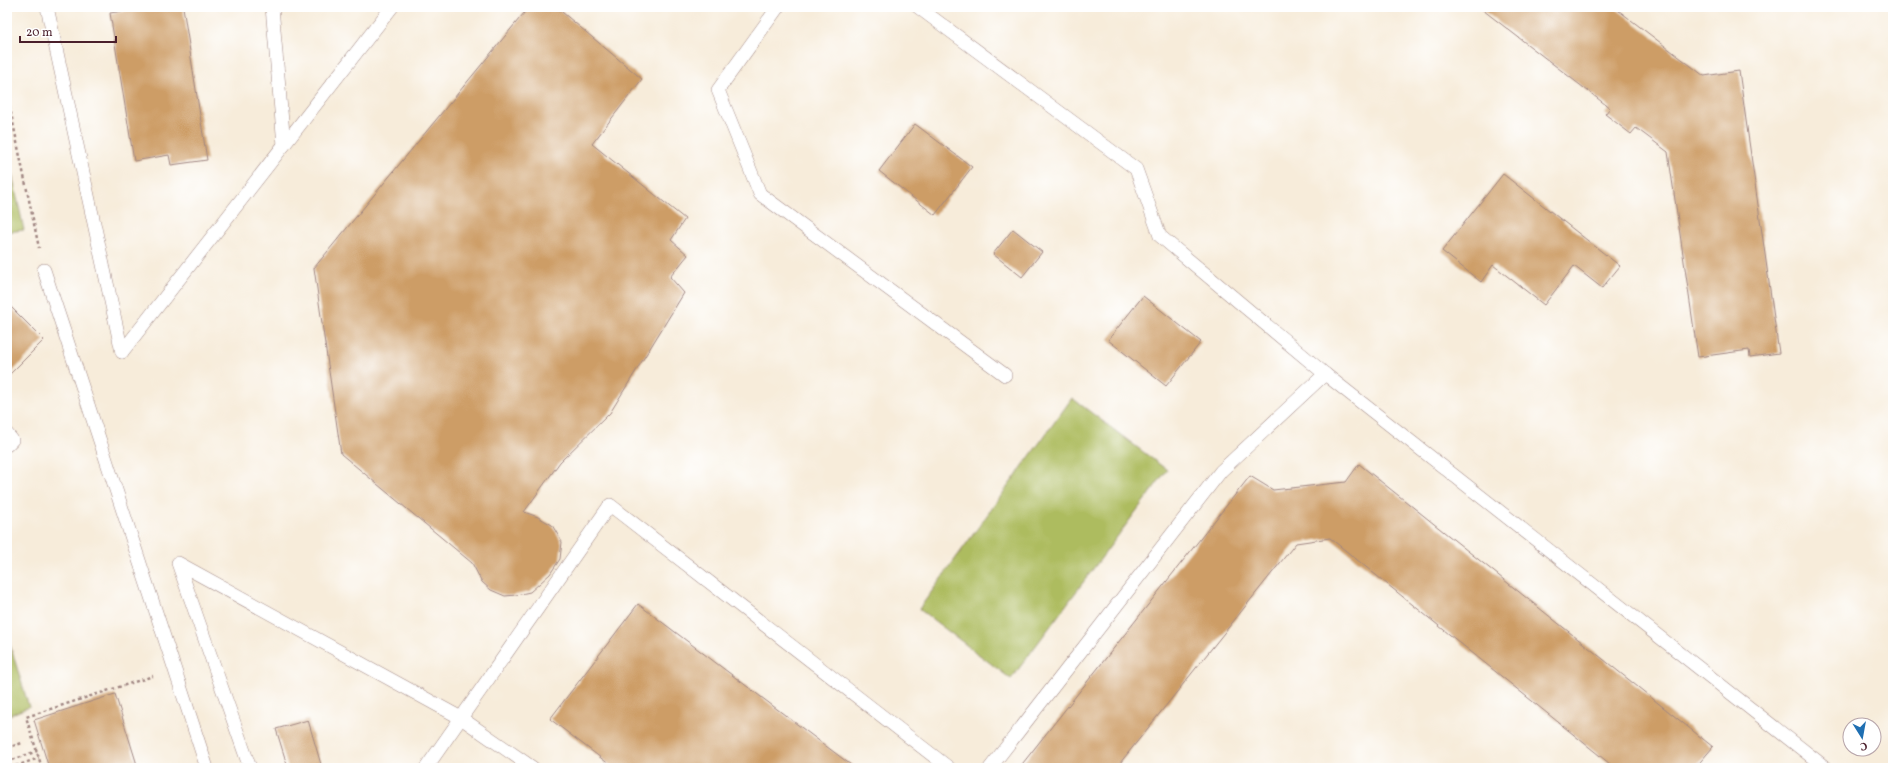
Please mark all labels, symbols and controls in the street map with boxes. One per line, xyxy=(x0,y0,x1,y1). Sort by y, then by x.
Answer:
scale bar xyxy=(20,18,116,44)
text: 20 m xyxy=(26,25,53,41)
north arrow xyxy=(1842,717,1882,757)
text: С xyxy=(1859,737,1869,753)

